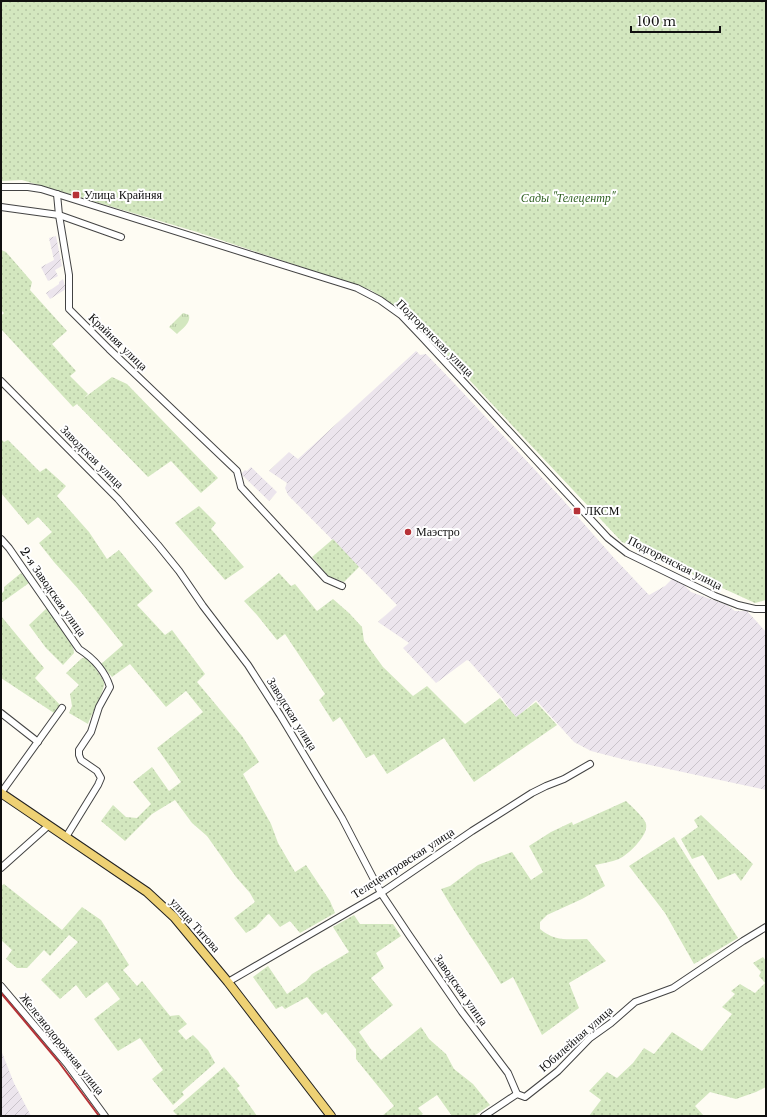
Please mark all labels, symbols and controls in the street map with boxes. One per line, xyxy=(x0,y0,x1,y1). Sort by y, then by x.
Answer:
scale bar xyxy=(631,8,720,34)
text: 100 m xyxy=(637,14,676,29)
place label: Улица Крайняя xyxy=(84,187,162,202)
marker: Улица Крайняя xyxy=(71,190,81,200)
park label: Сады "Телецентр" xyxy=(521,190,617,205)
street label: Подгоренская улица xyxy=(393,296,478,380)
street label: Крайняя улица xyxy=(86,310,151,374)
street label: Заводская улица xyxy=(58,422,128,492)
place label: ЛКСМ xyxy=(585,503,620,518)
marker: ЛКСМ xyxy=(572,506,582,516)
place label: Маэстро xyxy=(416,524,460,539)
marker: Маэстро xyxy=(403,527,413,537)
street label: Подгоренская улица xyxy=(626,532,725,593)
street label: 2-я Заводская улица xyxy=(17,544,90,640)
street label: Заводская улица xyxy=(264,674,321,754)
street label: Телецентровская улица xyxy=(348,823,458,901)
street label: улица Титова xyxy=(167,894,224,956)
street label: Заводская улица xyxy=(431,951,492,1029)
street label: Железнодорожная улица xyxy=(17,990,108,1098)
street label: Юбилейная улица xyxy=(536,1002,616,1075)

